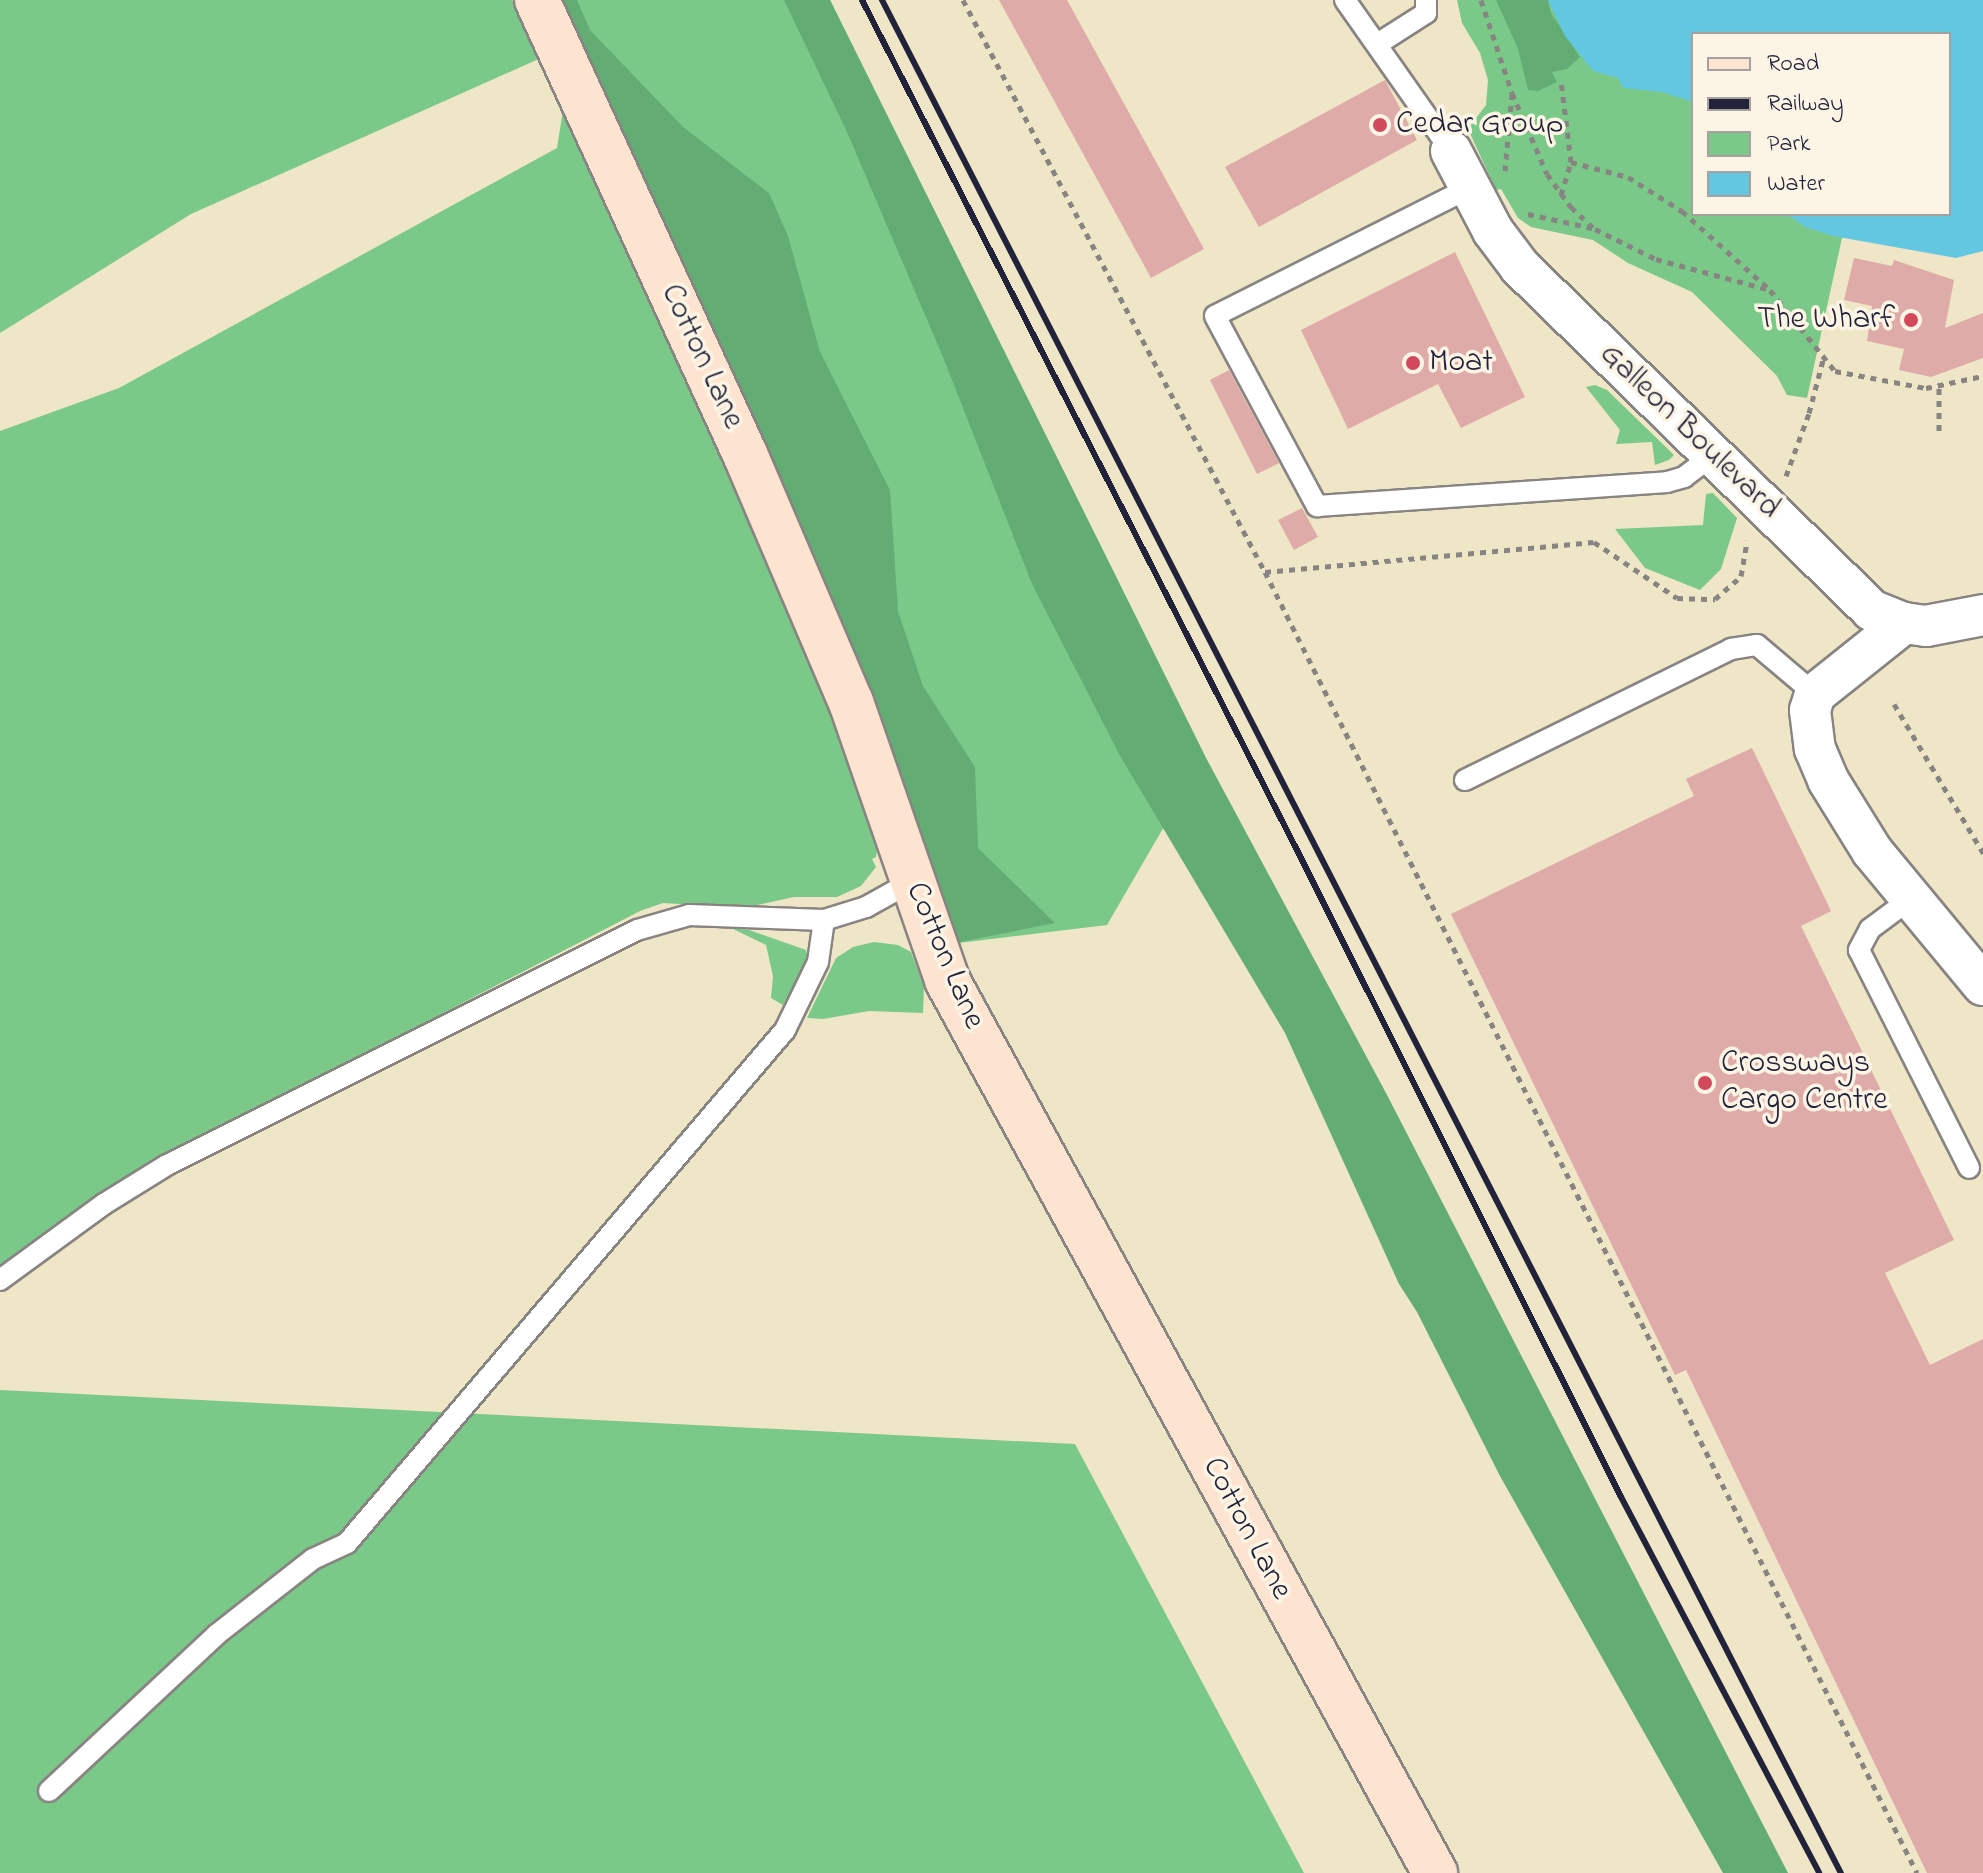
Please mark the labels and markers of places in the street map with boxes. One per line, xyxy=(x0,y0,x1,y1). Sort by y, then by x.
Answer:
place label: Cedar Group xyxy=(1396,106,1563,144)
marker: Cedar Group xyxy=(1371,116,1389,134)
place label: The Wharf xyxy=(1757,301,1895,339)
marker: The Wharf xyxy=(1902,311,1920,329)
place label: Moat xyxy=(1429,344,1493,382)
marker: Moat xyxy=(1404,354,1422,372)
place label: Crossways Cargo Centre xyxy=(1721,1046,1887,1121)
marker: Crossways Cargo Centre xyxy=(1696,1074,1714,1092)

